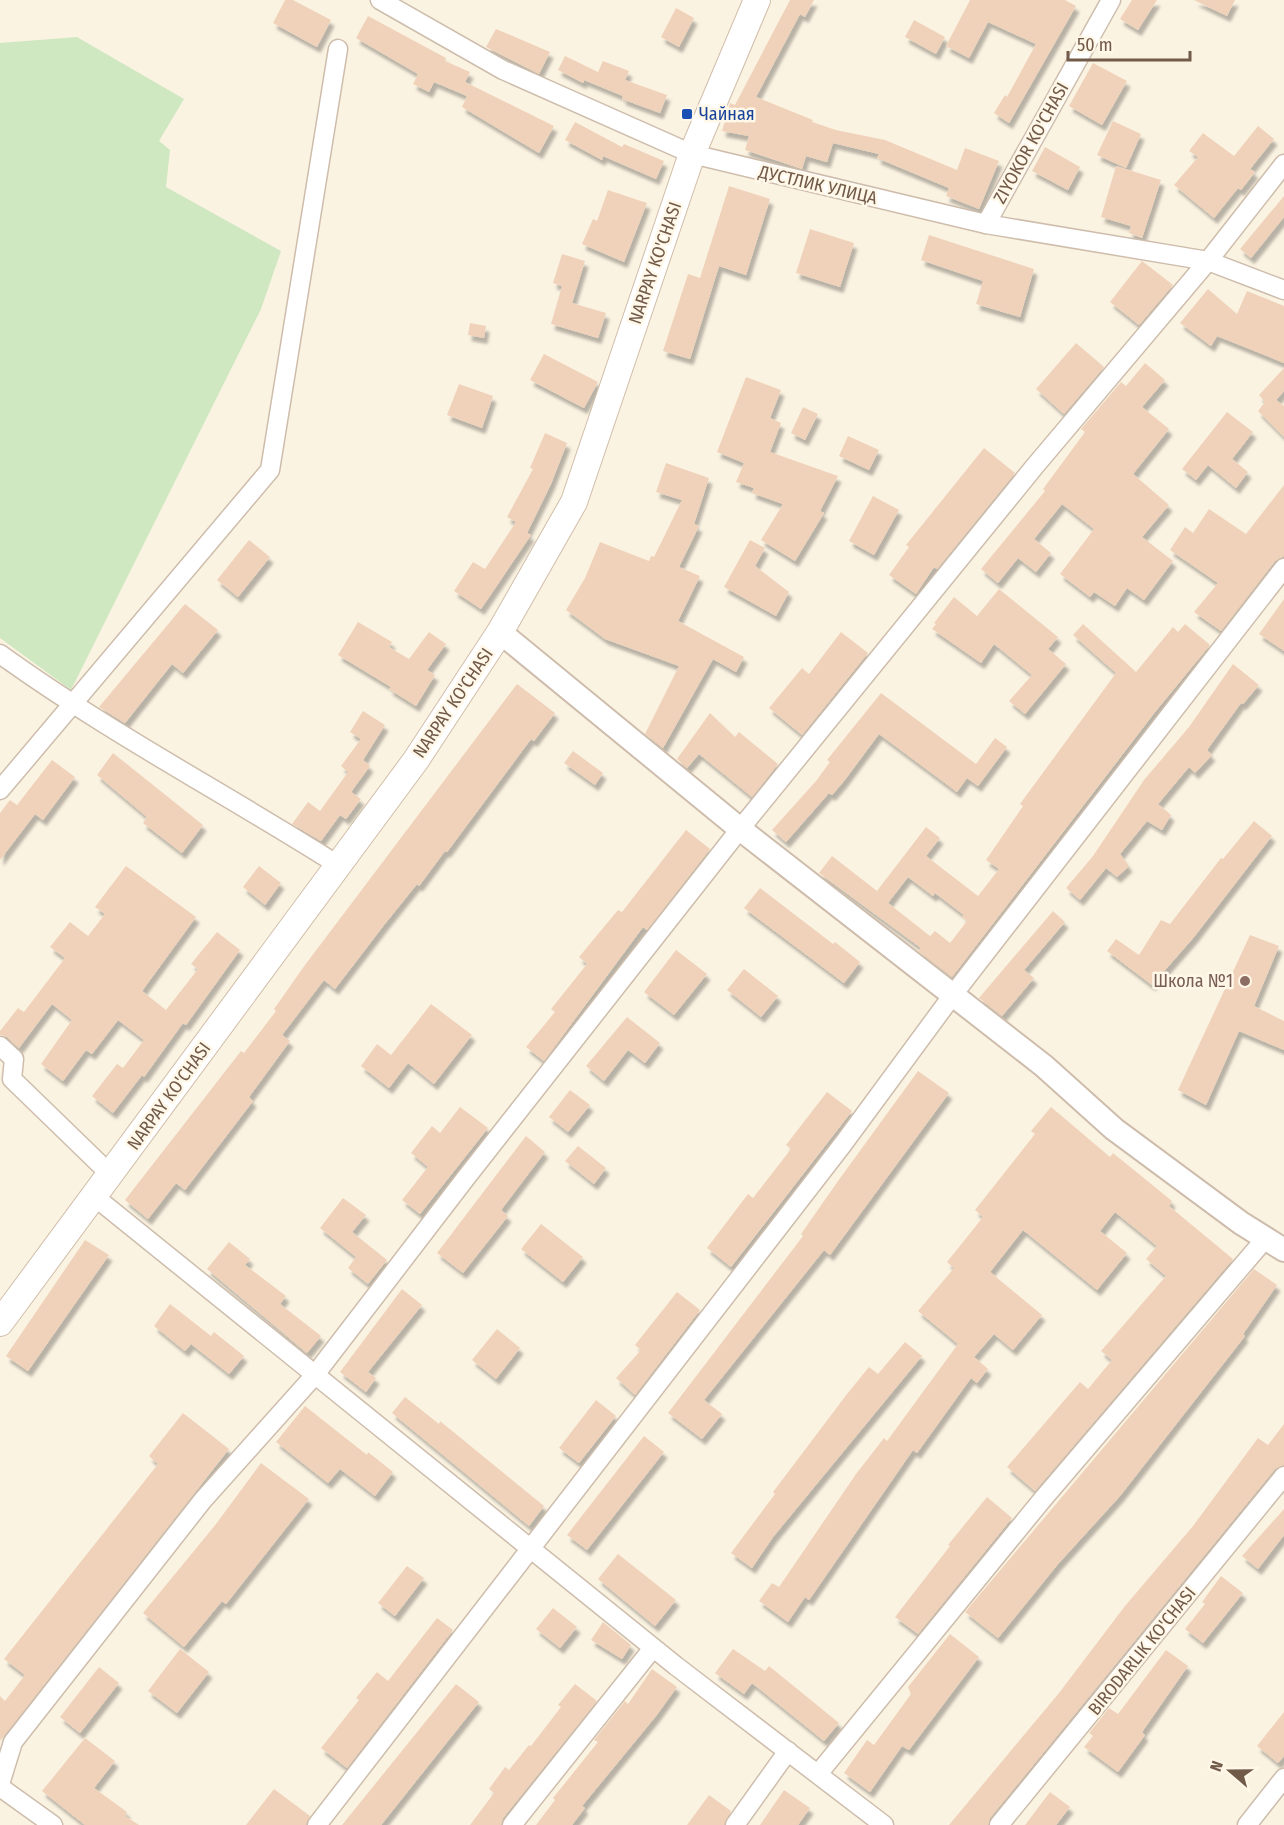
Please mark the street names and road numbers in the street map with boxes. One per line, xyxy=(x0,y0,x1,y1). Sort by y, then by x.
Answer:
street label: ZIYOKOR KO'CHASI xyxy=(989,79,1073,207)
street label: ДУСТЛИК УЛИЦА xyxy=(756,160,880,209)
street label: NARPAY KO'CHASI xyxy=(624,199,686,327)
street label: NARPAY KO'CHASI xyxy=(408,644,498,762)
street label: NARPAY KO'CHASI xyxy=(123,1038,215,1154)
street label: BIRODARLIK KO'CHASI xyxy=(1083,1582,1201,1720)

